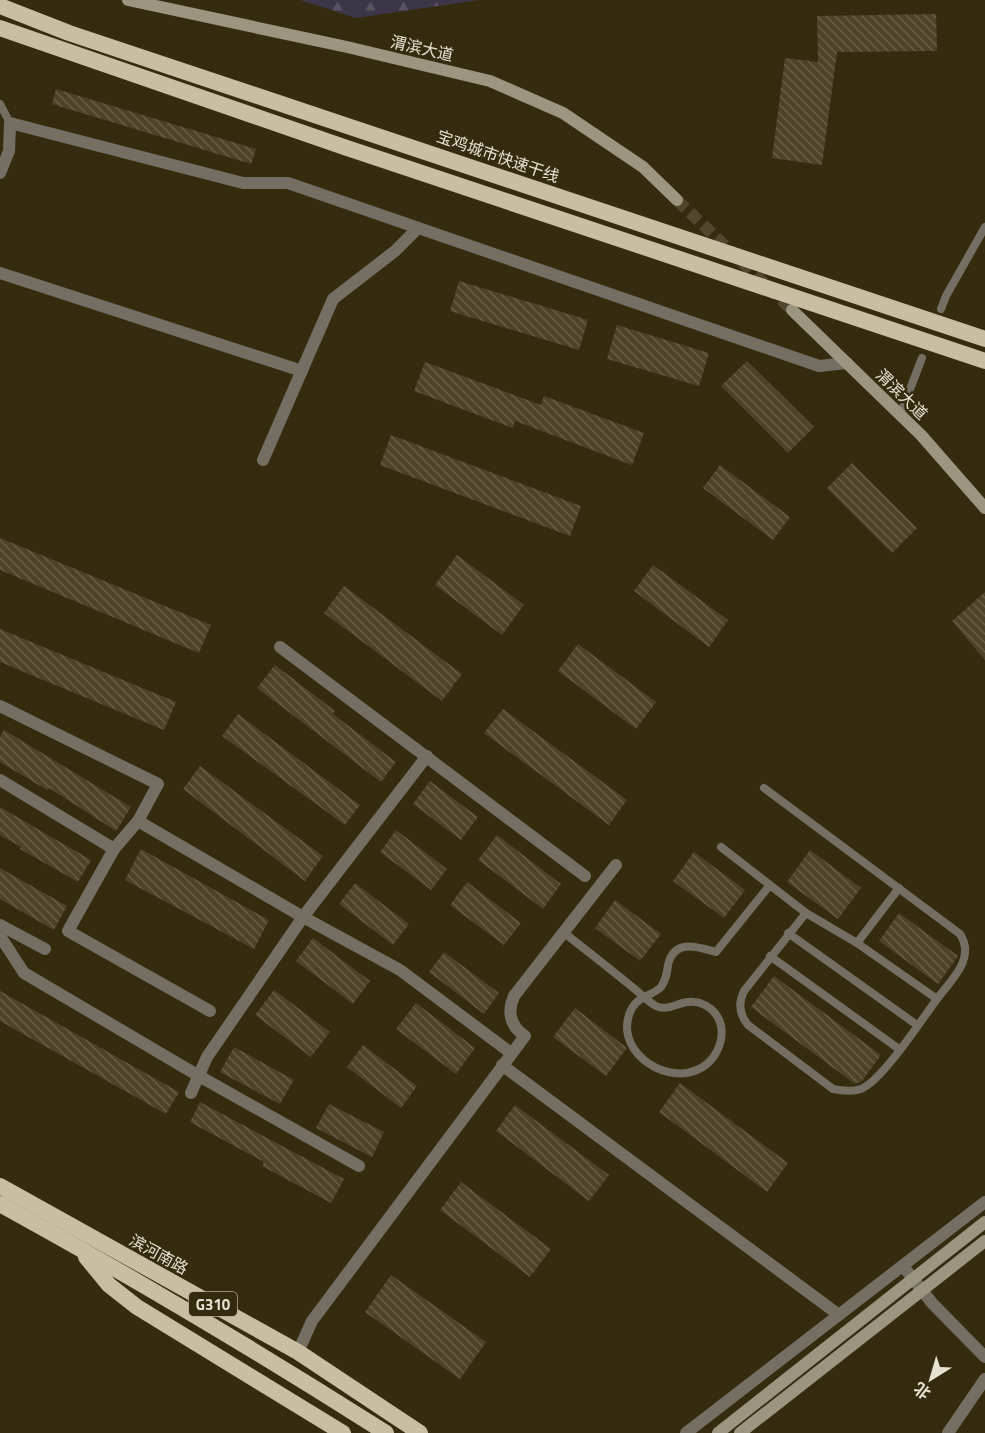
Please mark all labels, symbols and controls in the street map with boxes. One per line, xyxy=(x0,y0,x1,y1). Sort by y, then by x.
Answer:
street label: 渭滨大道 xyxy=(388,29,456,67)
street label: 宝鸡城市快速干线 xyxy=(434,124,562,188)
street label: 渭滨大道 xyxy=(871,363,933,425)
street label: 滨河南路 xyxy=(125,1228,193,1280)
road number: G310 xyxy=(189,1292,237,1316)
north arrow xyxy=(901,1349,961,1409)
text: 北 xyxy=(908,1377,936,1405)

